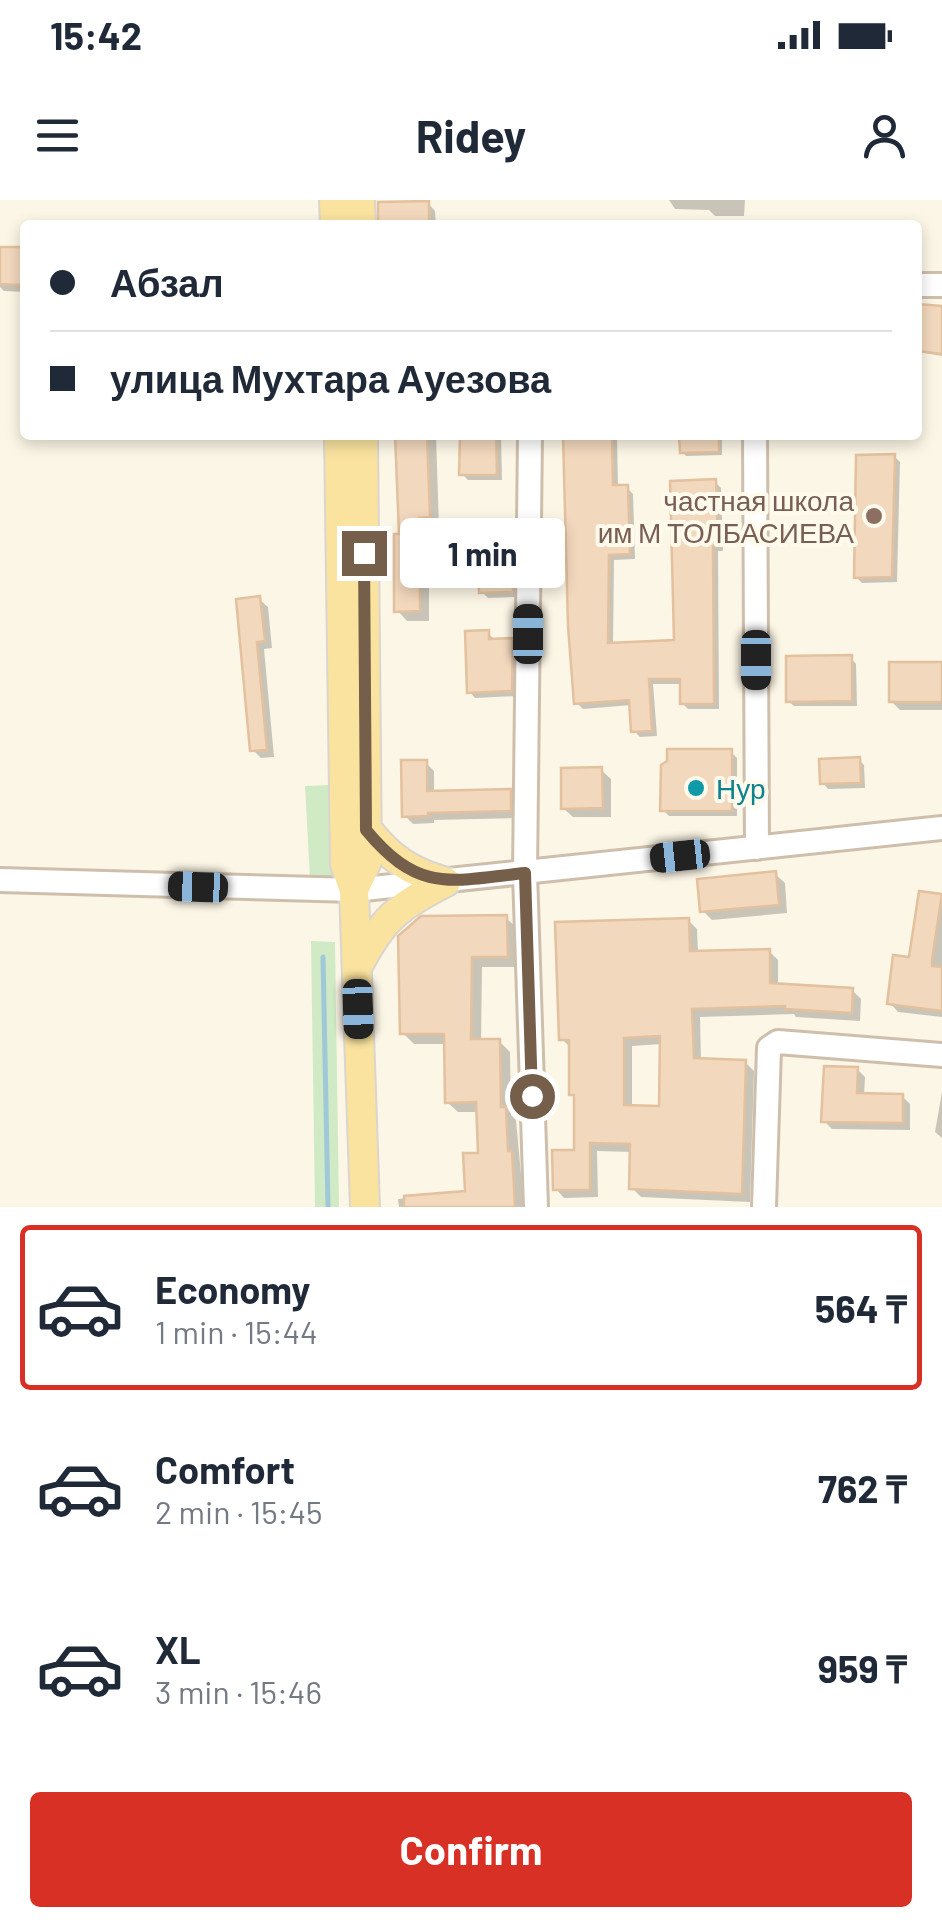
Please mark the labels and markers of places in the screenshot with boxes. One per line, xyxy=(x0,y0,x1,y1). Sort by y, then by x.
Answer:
place label: частная школа им М ТОЛБАСИЕВА xyxy=(598,483,854,549)
marker: частная школа им М ТОЛБАСИЕВА xyxy=(863,505,885,527)
place label: Нур xyxy=(716,771,765,805)
marker: Нур xyxy=(685,777,707,799)

